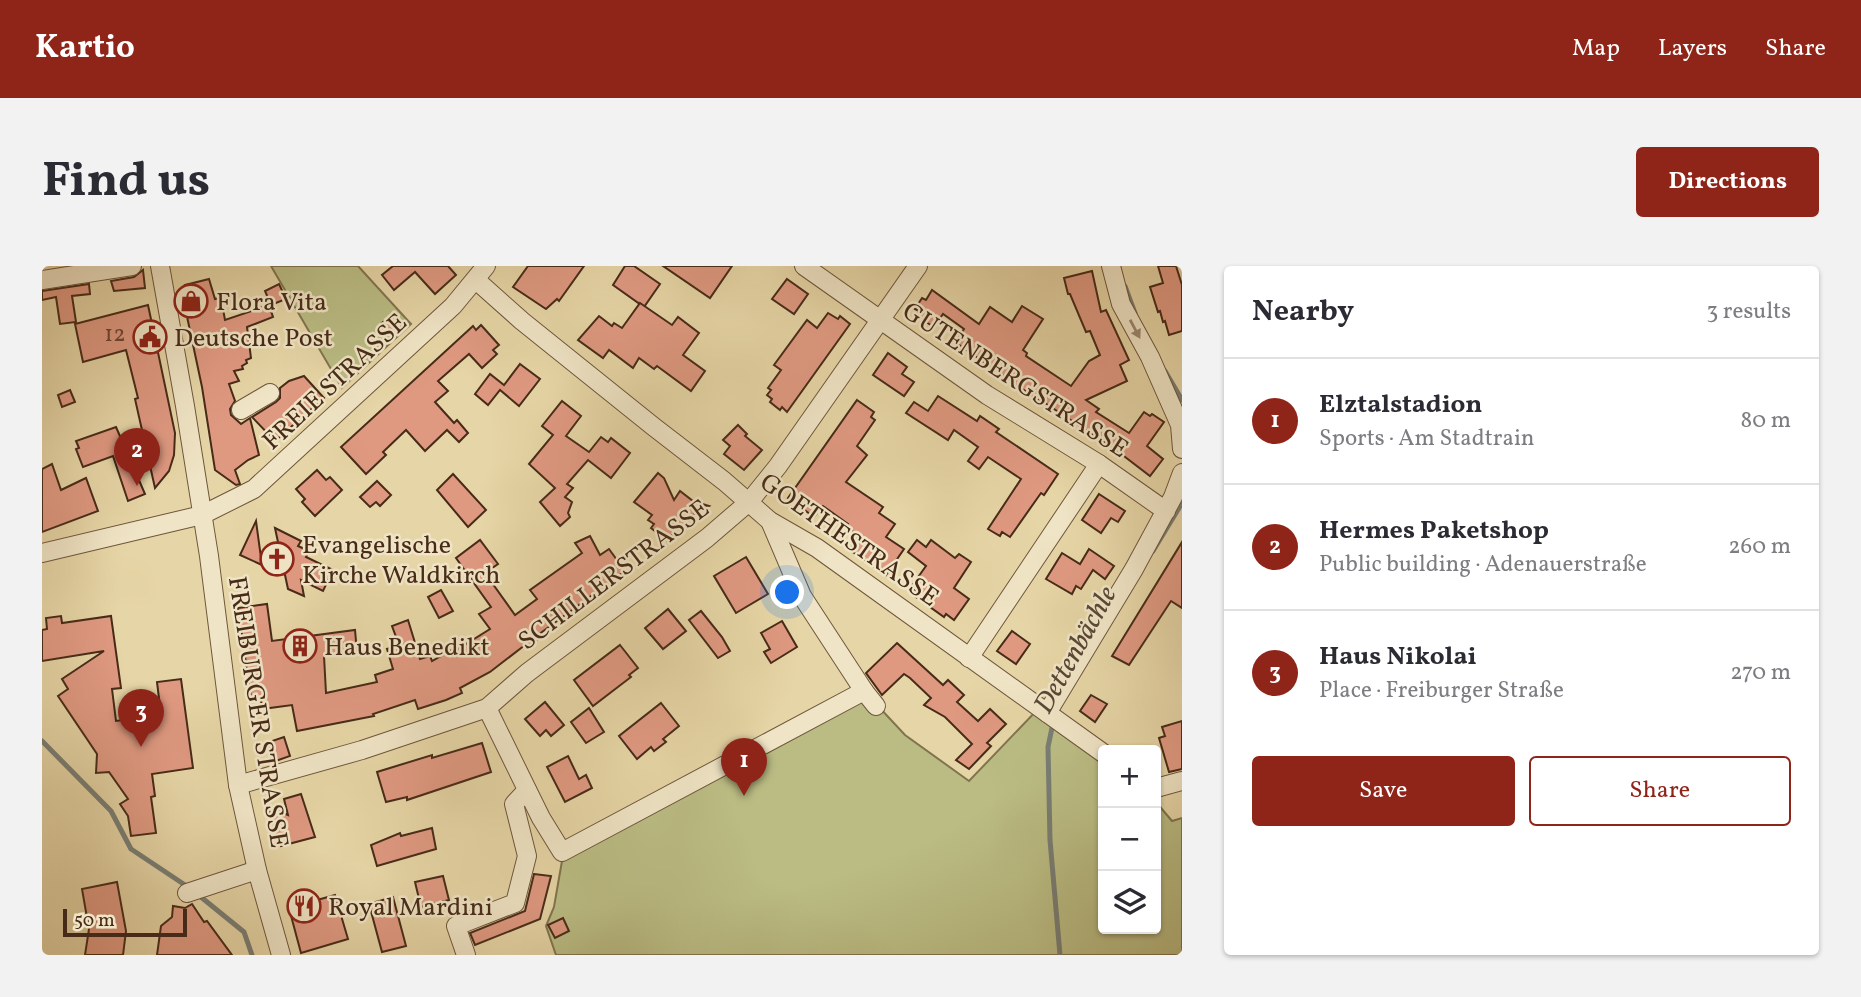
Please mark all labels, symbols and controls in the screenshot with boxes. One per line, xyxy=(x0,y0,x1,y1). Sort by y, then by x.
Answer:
text: Kartio xyxy=(35,26,135,72)
text: Map xyxy=(1572,32,1620,66)
text: Layers xyxy=(1658,32,1727,66)
text: Share xyxy=(1765,32,1826,66)
button: Directions xyxy=(1636,147,1819,217)
text: Find us xyxy=(42,148,210,217)
shop icon: Flora Vita xyxy=(172,282,210,320)
place label: Flora Vita xyxy=(216,285,327,321)
text: Nearby xyxy=(1252,291,1354,333)
street label: GUTENBERGSTRASSE xyxy=(895,294,1135,467)
text: 3 results xyxy=(1706,296,1791,328)
street label: FREIE STRASSE xyxy=(255,306,416,459)
public building icon: Deutsche Post xyxy=(131,318,169,356)
house number: 12 xyxy=(104,319,126,351)
one-way arrow xyxy=(1129,320,1141,339)
place label: Deutsche Post xyxy=(174,321,333,357)
text: Elztalstadion xyxy=(1319,387,1482,423)
text: 1 xyxy=(1270,405,1280,437)
text: 80 m xyxy=(1741,405,1791,437)
text: Sports · Am Stadtrain xyxy=(1319,423,1535,455)
pin: 2 xyxy=(114,428,160,486)
street label: GOETHESTRASSE xyxy=(752,465,946,616)
street label: SCHILLERSTRASSE xyxy=(511,492,717,659)
text: Hermes Paketshop xyxy=(1319,513,1549,549)
place label: Evangelische Kirche Waldkirch xyxy=(302,528,501,594)
text: 2 xyxy=(1269,531,1281,563)
text: 260 m xyxy=(1728,531,1791,563)
church icon: Evangelische Kirche Waldkirch xyxy=(258,540,296,578)
text: Public building · Adenauerstraße xyxy=(1319,549,1647,581)
street label: FREIBURGER STRASSE xyxy=(218,574,296,851)
your location xyxy=(770,575,804,609)
water label: Dettenbächle xyxy=(1025,579,1127,721)
building icon: Haus Benedikt xyxy=(281,627,319,665)
place label: Haus Benedikt xyxy=(324,630,490,666)
text: Haus Nikolai xyxy=(1319,639,1477,675)
text: 3 xyxy=(1269,657,1281,689)
text: 270 m xyxy=(1730,657,1791,689)
text: Place · Freiburger Straße xyxy=(1319,675,1564,707)
pin: 3 xyxy=(118,689,164,747)
pin: 1 xyxy=(721,738,767,796)
map controls xyxy=(1098,745,1161,934)
button: + xyxy=(1098,745,1161,808)
button: Save xyxy=(1252,756,1515,826)
button: Share xyxy=(1529,756,1791,826)
button: − xyxy=(1098,808,1161,871)
button: layers xyxy=(1098,871,1161,934)
restaurant icon: Royal Mardini xyxy=(285,887,323,925)
place label: Royal Mardini xyxy=(328,890,493,926)
scale bar xyxy=(63,906,187,938)
text: 50 m xyxy=(74,908,115,934)

